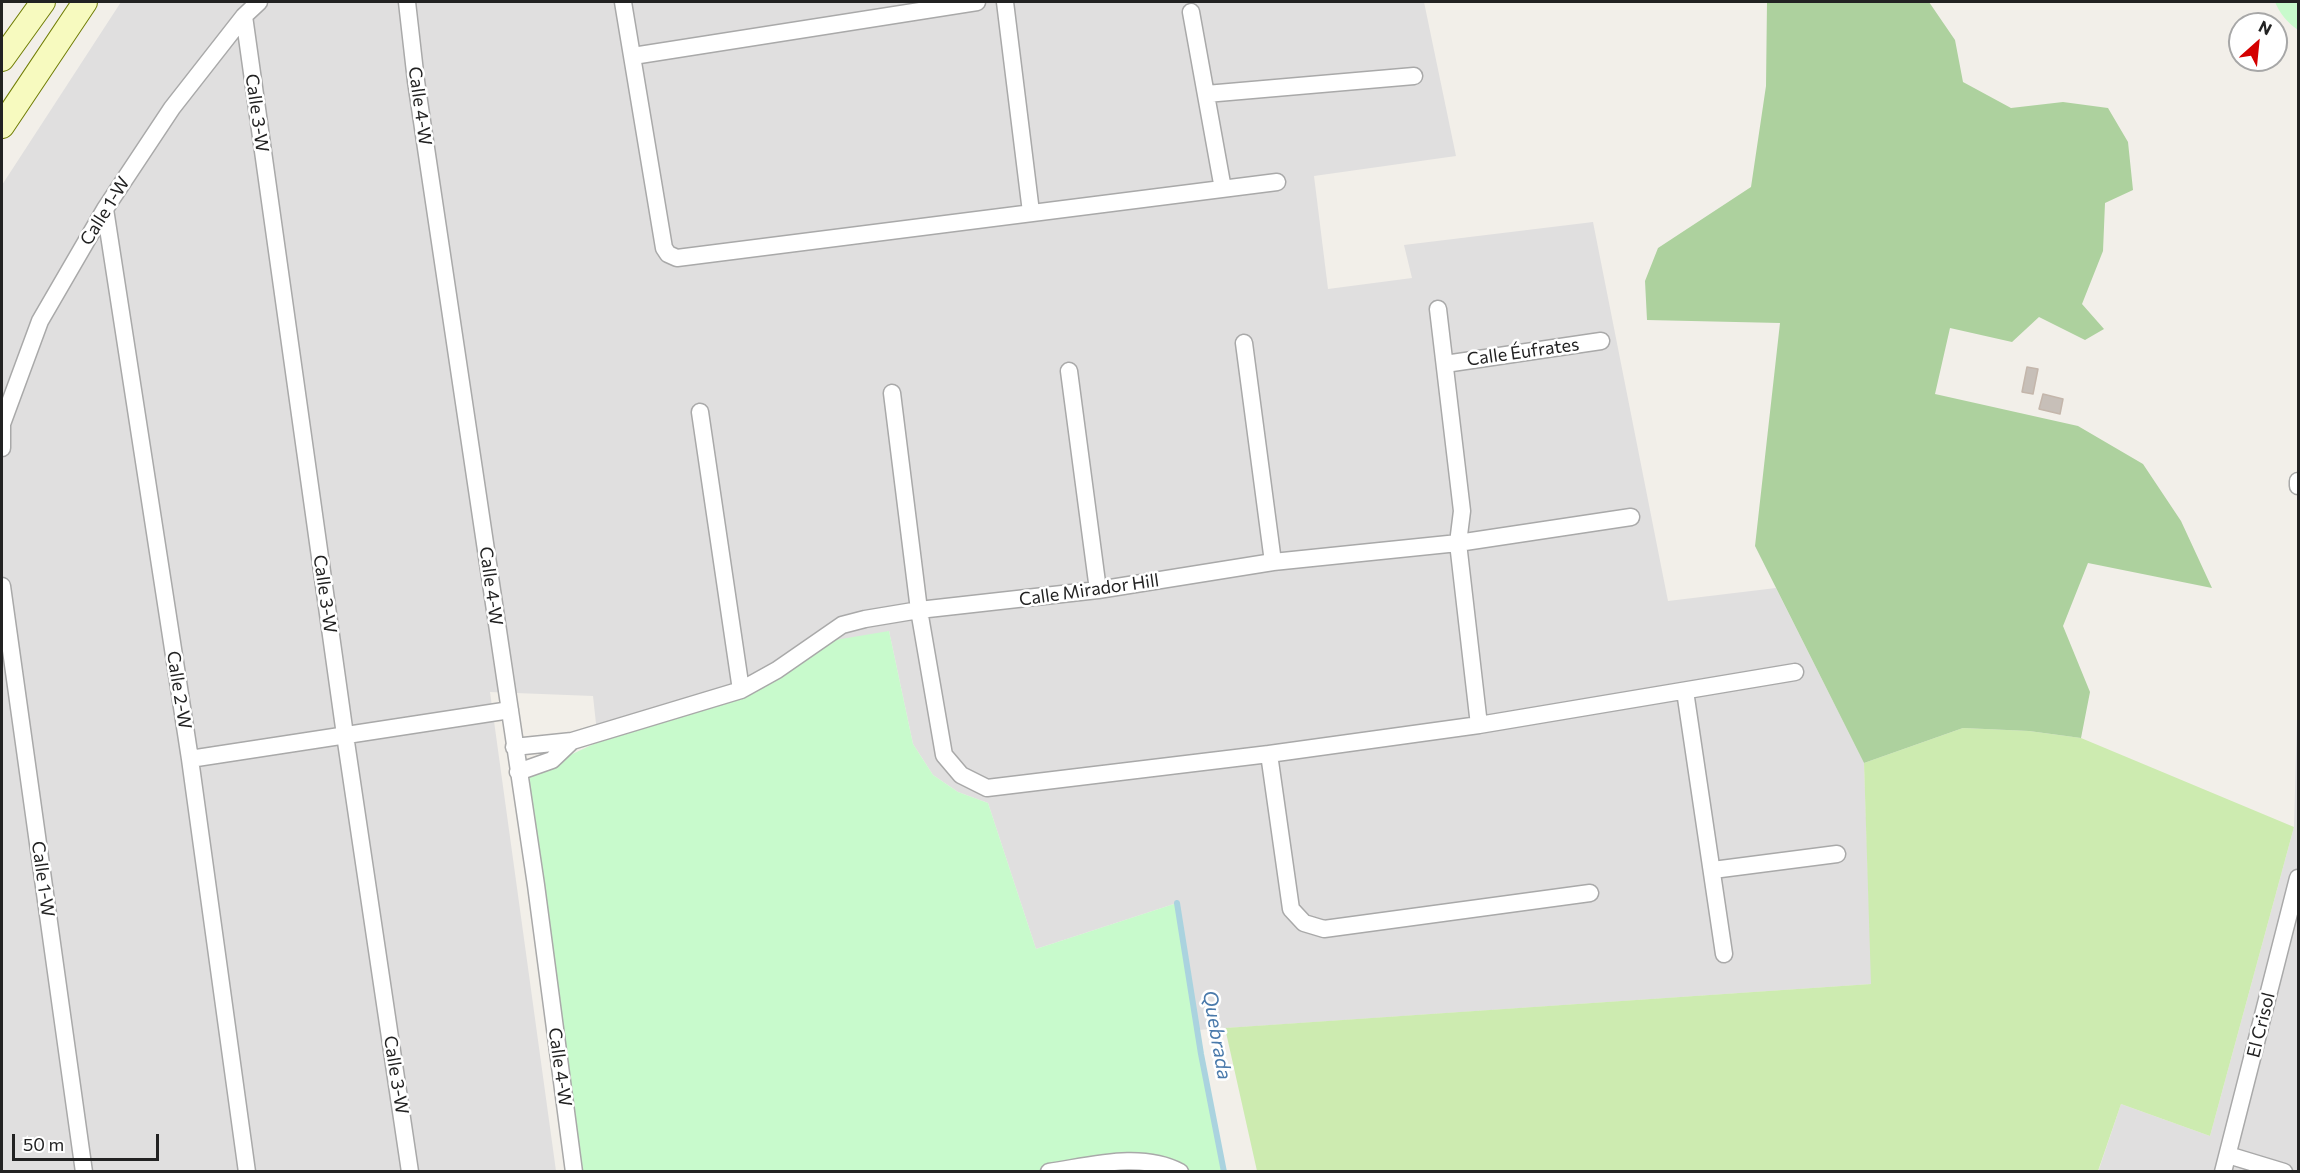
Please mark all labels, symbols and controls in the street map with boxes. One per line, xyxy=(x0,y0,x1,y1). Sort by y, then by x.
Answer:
north arrow xyxy=(2228,12,2288,72)
text: N xyxy=(2256,16,2275,38)
street label: Calle 4-W xyxy=(404,65,436,147)
street label: Calle 3-W xyxy=(241,72,273,154)
street label: Calle 1-W xyxy=(76,173,134,249)
street label: Calle Éufrates xyxy=(1466,333,1580,371)
street label: Calle 4-W xyxy=(475,545,507,627)
street label: Calle 3-W xyxy=(309,553,341,635)
street label: Calle Mirador Hill xyxy=(1018,569,1160,611)
street label: Calle 2-W xyxy=(162,649,196,731)
street label: Calle 1-W xyxy=(27,840,59,918)
water label: Quebrada xyxy=(1197,989,1237,1081)
street label: El Crisol xyxy=(2242,990,2280,1060)
street label: Calle 4-W xyxy=(544,1026,576,1108)
street label: Calle 3-W xyxy=(379,1034,413,1116)
scale bar xyxy=(15,1122,162,1160)
text: 50 m xyxy=(23,1133,64,1155)

